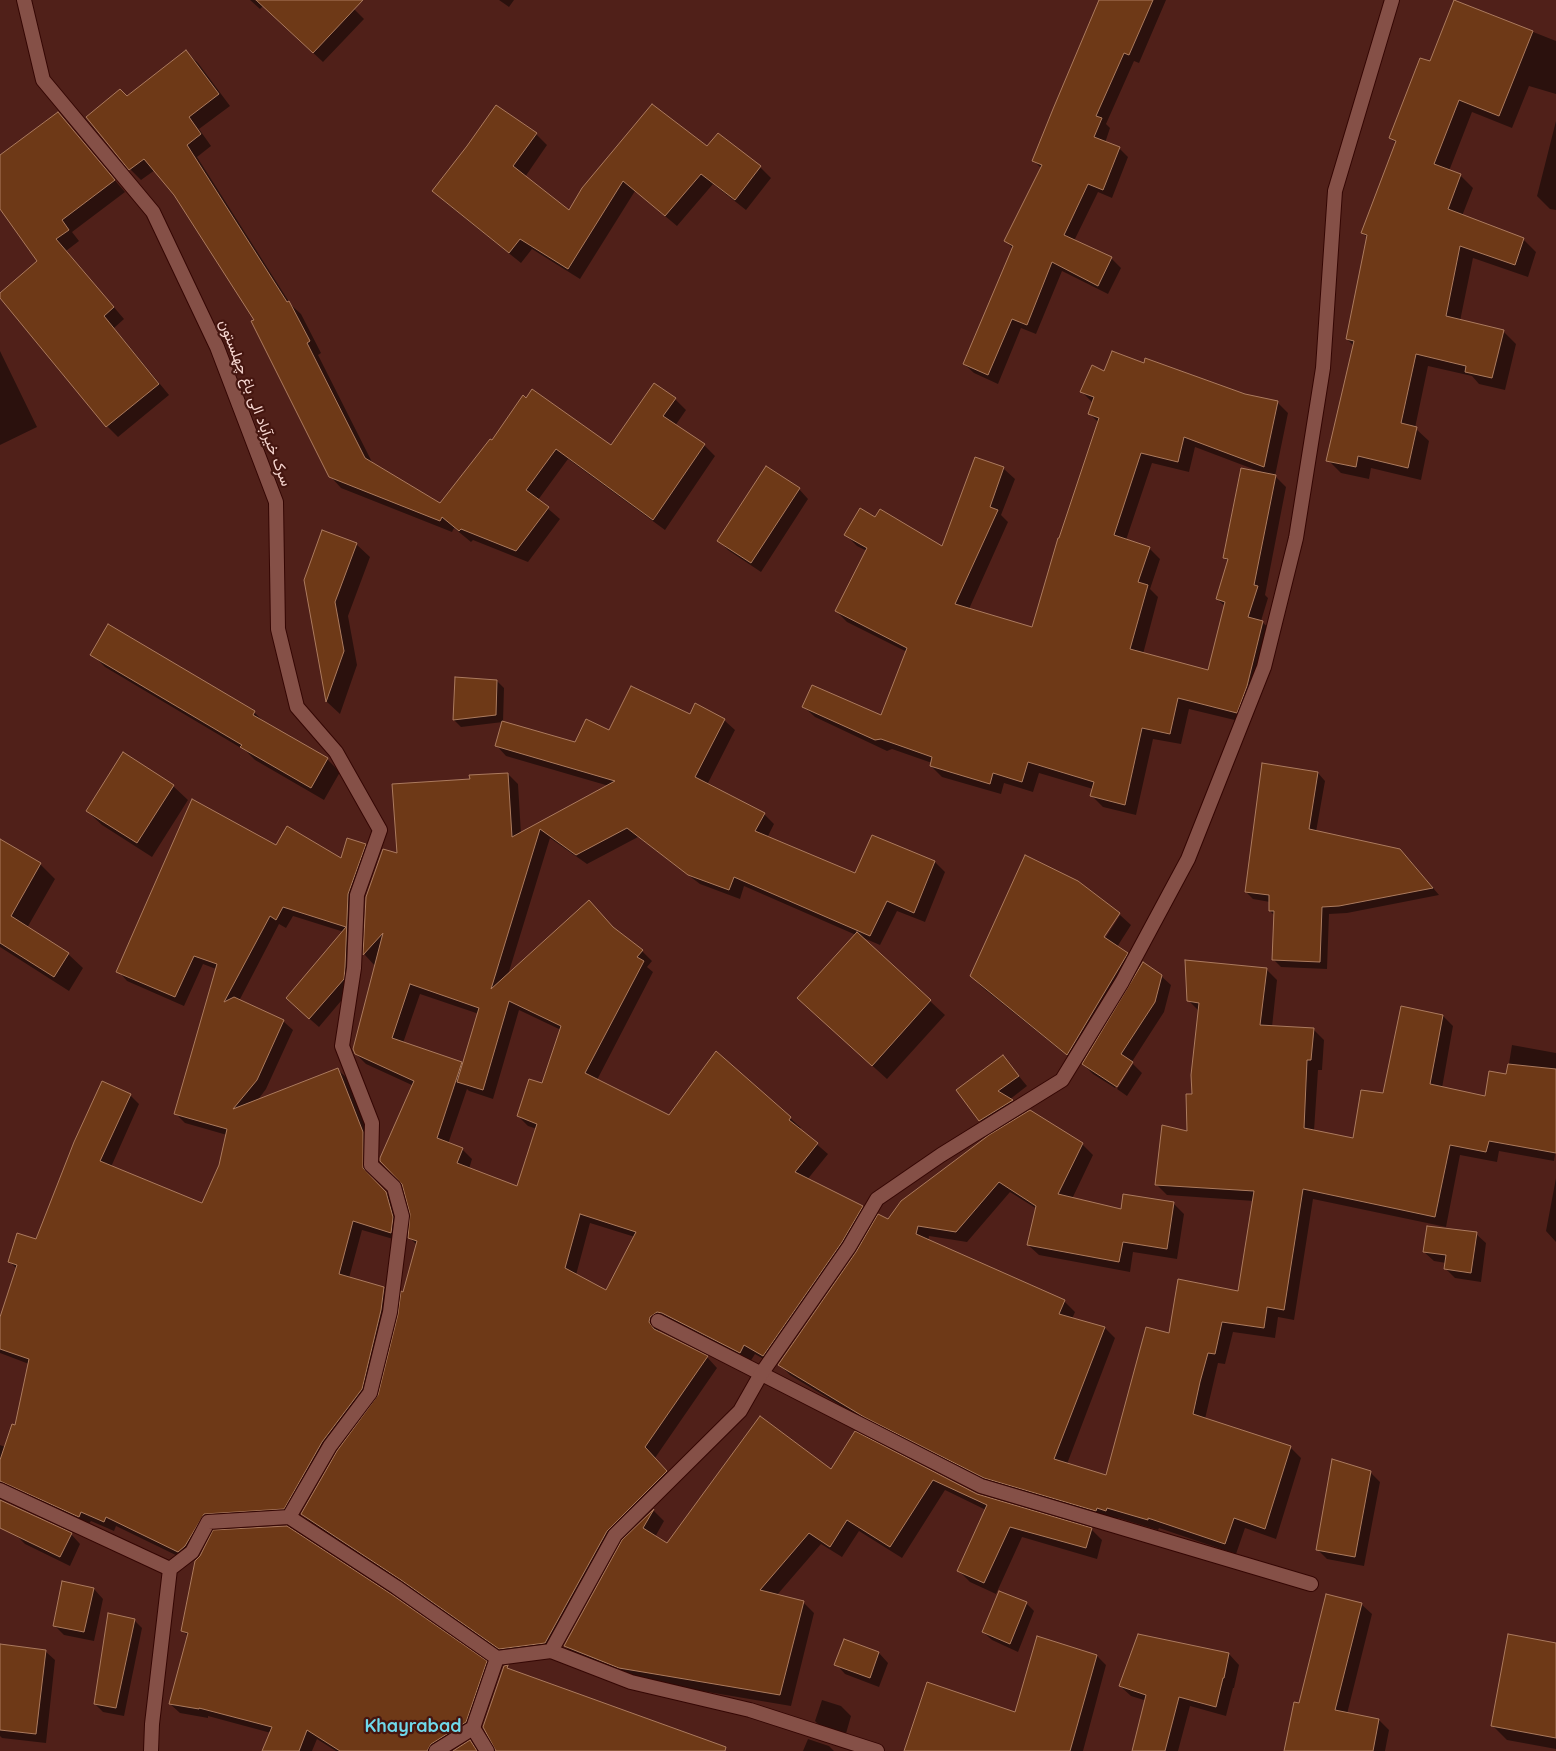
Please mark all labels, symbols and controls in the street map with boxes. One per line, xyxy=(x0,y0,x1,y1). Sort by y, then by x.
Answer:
street label: سرک خیرآباد الی باغ چهلستون xyxy=(215,317,295,489)
district label: Khayrabad xyxy=(364,1716,462,1738)

